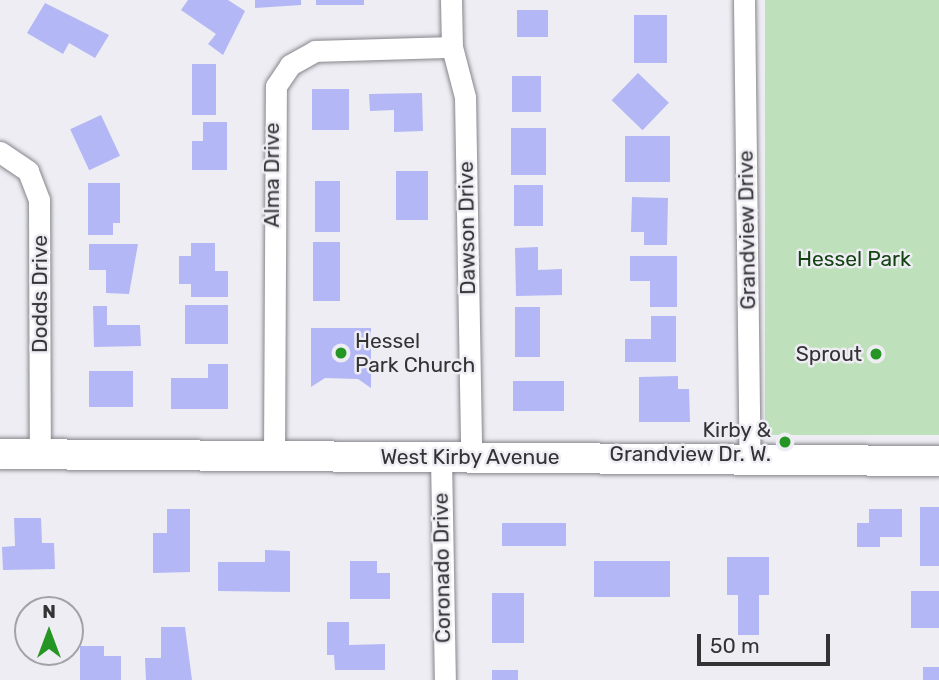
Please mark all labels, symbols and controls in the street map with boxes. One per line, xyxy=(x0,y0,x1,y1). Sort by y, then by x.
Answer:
street label: Alma Drive xyxy=(259,122,285,228)
street label: Grandview Drive xyxy=(733,150,761,310)
street label: Dawson Drive xyxy=(453,161,481,295)
street label: Dodds Drive xyxy=(27,235,53,353)
park label: Hessel Park xyxy=(797,246,911,272)
place label: Hessel Park Church xyxy=(355,328,475,378)
place label: Sprout xyxy=(796,341,862,367)
marker: Hessel Park Church xyxy=(333,345,349,361)
marker: Sprout xyxy=(868,346,884,362)
place label: Kirby & Grandview Dr. W. xyxy=(609,417,771,467)
marker: Kirby & Grandview Dr. W. xyxy=(777,434,793,450)
street label: West Kirby Avenue xyxy=(380,444,560,470)
street label: Coronado Drive xyxy=(428,493,456,643)
north arrow xyxy=(14,596,84,666)
text: N xyxy=(42,600,56,623)
scale bar xyxy=(701,620,834,664)
text: 50 m xyxy=(710,633,760,658)

